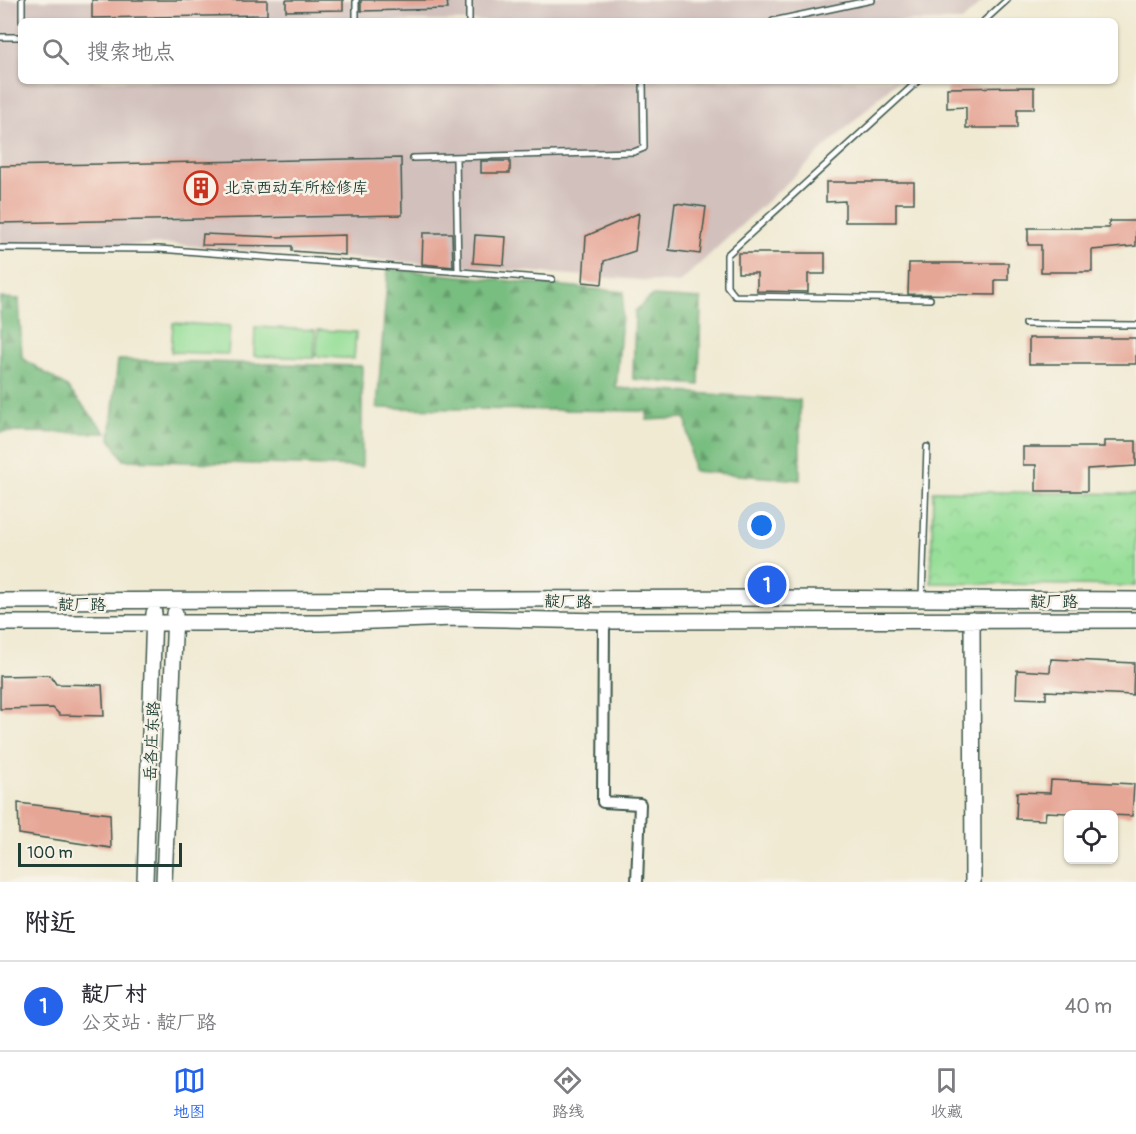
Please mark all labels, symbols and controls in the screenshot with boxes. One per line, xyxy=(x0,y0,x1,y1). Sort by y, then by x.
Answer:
search box xyxy=(18,18,1118,84)
icon: search xyxy=(39,35,72,68)
text: 搜索地点 xyxy=(87,38,175,66)
building icon: 北京西动车所检修库 xyxy=(183,170,219,206)
place label: 北京西动车所检修库 xyxy=(224,178,368,198)
your location xyxy=(747,511,776,540)
pin: 1 xyxy=(748,562,786,608)
street label: 靛厂路 xyxy=(544,592,592,612)
street label: 靛厂路 xyxy=(1030,592,1078,612)
street label: 靛厂路 xyxy=(58,595,106,615)
street label: 岳各庄东路 xyxy=(140,701,164,781)
map controls xyxy=(1064,810,1118,864)
button: locate xyxy=(1064,810,1118,864)
scale bar xyxy=(18,840,182,868)
text: 100 m xyxy=(27,843,73,863)
text: 附近 xyxy=(24,907,76,939)
text: 靛厂村 xyxy=(81,980,147,1008)
text: 1 xyxy=(40,994,47,1019)
text: 40 m xyxy=(1065,994,1112,1019)
text: 公交站 · 靛厂路 xyxy=(81,1010,216,1035)
tab: 地图 xyxy=(173,1064,206,1122)
tab: 路线 xyxy=(551,1064,584,1122)
tab: 收藏 xyxy=(930,1064,963,1122)

